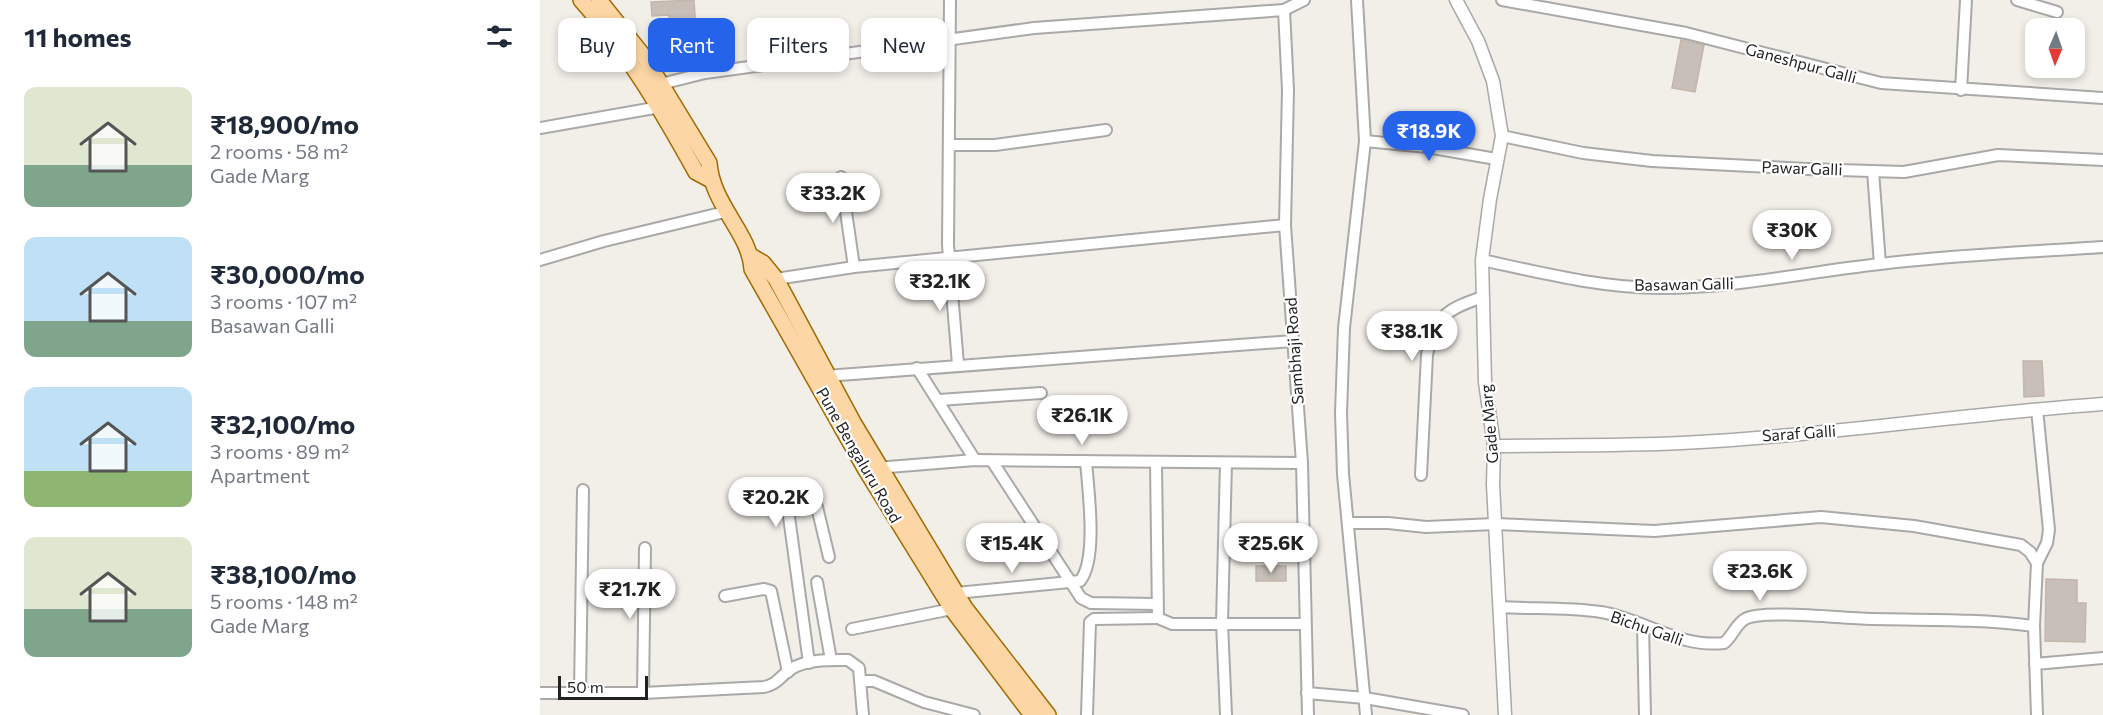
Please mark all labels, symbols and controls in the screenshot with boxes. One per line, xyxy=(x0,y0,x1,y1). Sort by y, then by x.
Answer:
chip: Buy xyxy=(558,18,636,72)
chip: Rent xyxy=(648,18,735,72)
chip: Filters xyxy=(747,18,849,72)
chip: New xyxy=(861,18,947,72)
north arrow xyxy=(2025,18,2085,78)
map controls xyxy=(2025,18,2085,78)
icon: filters xyxy=(483,20,516,53)
text: 11 homes xyxy=(24,21,132,52)
street label: Ganeshpur Galli xyxy=(1743,39,1859,86)
text: ₹18,900/mo xyxy=(210,108,359,139)
icon: home xyxy=(72,111,144,183)
pin: ₹18.9K xyxy=(1380,111,1478,162)
text: ₹18.9K xyxy=(1397,118,1461,142)
text: 2 rooms · 58 m² xyxy=(210,139,348,163)
street label: Pawar Galli xyxy=(1761,157,1843,178)
text: Gade Marg xyxy=(210,163,309,187)
pin: ₹33.2K xyxy=(784,173,882,224)
text: ₹33.2K xyxy=(800,180,866,204)
pin: ₹30K xyxy=(1756,210,1828,261)
text: ₹30K xyxy=(1766,217,1818,241)
text: ₹30,000/mo xyxy=(210,258,365,289)
icon: home xyxy=(72,261,144,333)
pin: ₹32.1K xyxy=(891,261,989,312)
text: ₹32.1K xyxy=(909,268,971,292)
street label: Basawan Galli xyxy=(1634,273,1734,294)
text: 3 rooms · 107 m² xyxy=(210,289,357,313)
street label: Sambhaji Road xyxy=(1280,297,1307,405)
pin: ₹38.1K xyxy=(1363,311,1461,362)
text: Basawan Galli xyxy=(210,313,335,337)
text: ₹38.1K xyxy=(1381,318,1443,342)
street label: Gade Marg xyxy=(1476,383,1501,464)
street label: Pune Bengaluru Road xyxy=(813,384,906,526)
pin: ₹26.1K xyxy=(1033,395,1131,446)
text: ₹26.1K xyxy=(1051,402,1113,426)
text: ₹32,100/mo xyxy=(210,408,355,439)
icon: home xyxy=(72,411,144,483)
street label: Saraf Galli xyxy=(1761,420,1837,445)
text: 3 rooms · 89 m² xyxy=(210,439,349,463)
text: Apartment xyxy=(210,463,310,487)
pin: ₹20.2K xyxy=(727,477,825,528)
text: ₹20.2K xyxy=(742,484,810,508)
pin: ₹15.4K xyxy=(963,523,1061,574)
pin: ₹25.6K xyxy=(1222,523,1320,574)
text: ₹15.4K xyxy=(980,530,1044,554)
text: ₹25.6K xyxy=(1238,530,1304,554)
pin: ₹23.6K xyxy=(1711,551,1809,602)
text: ₹38,100/mo xyxy=(210,558,356,589)
text: ₹23.6K xyxy=(1727,558,1793,582)
icon: home xyxy=(72,561,144,633)
pin: ₹21.7K xyxy=(581,569,679,620)
text: ₹21.7K xyxy=(599,576,661,600)
text: 5 rooms · 148 m² xyxy=(210,589,358,613)
street label: Bichu Galli xyxy=(1608,606,1686,649)
text: Gade Marg xyxy=(210,613,309,637)
scale bar xyxy=(558,673,648,700)
text: 50 m xyxy=(567,677,604,696)

